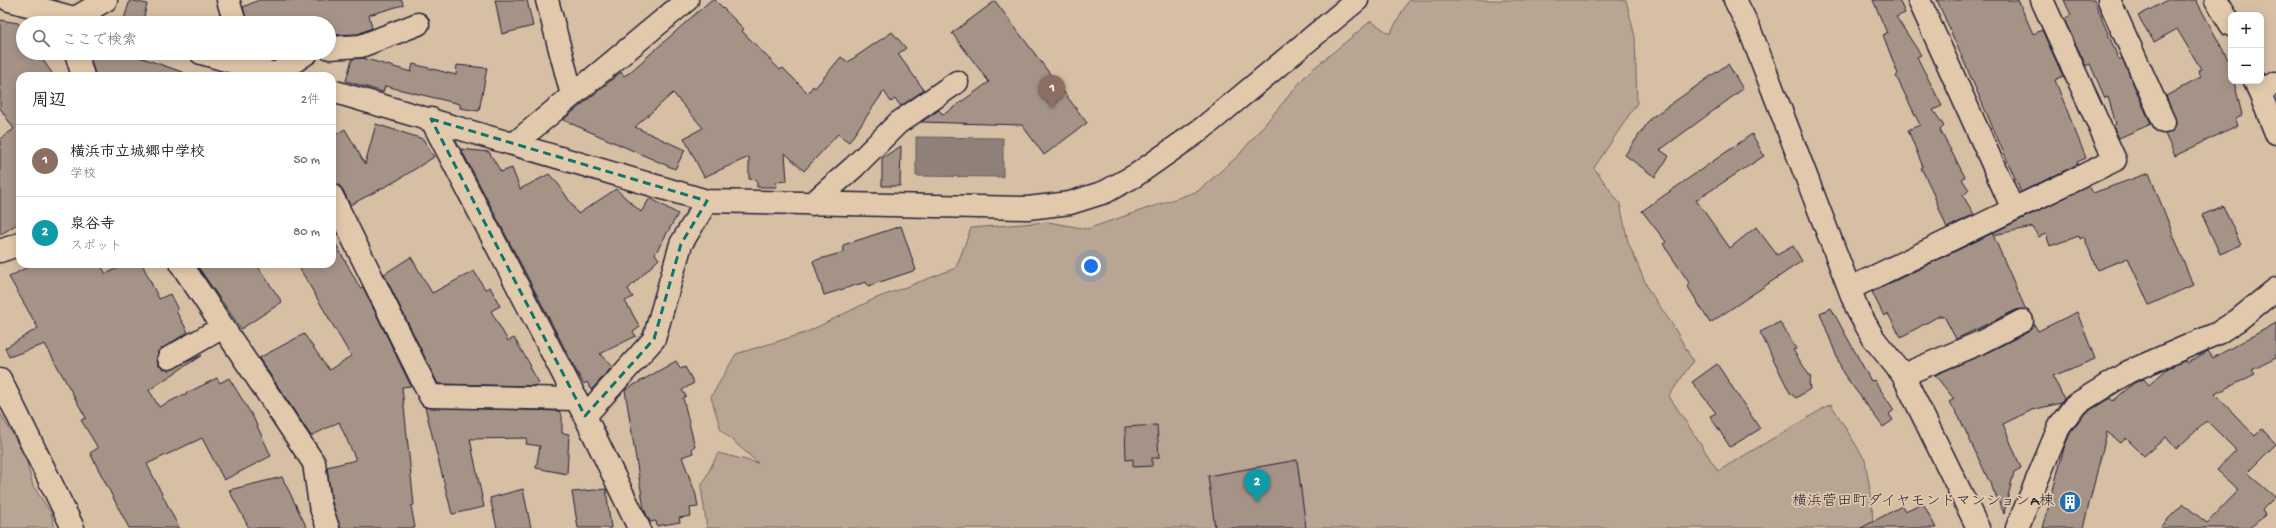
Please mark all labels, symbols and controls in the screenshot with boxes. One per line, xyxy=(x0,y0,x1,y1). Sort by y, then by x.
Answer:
map controls xyxy=(2228,12,2264,84)
button: + xyxy=(2228,12,2264,48)
search box xyxy=(16,16,336,60)
icon: search xyxy=(30,27,52,49)
text: ここで検索 xyxy=(62,32,137,50)
button: − xyxy=(2228,48,2264,84)
pin: 1 xyxy=(1039,75,1065,108)
text: 周辺 xyxy=(32,92,66,112)
text: 2件 xyxy=(301,93,320,108)
text: 横浜市立城郷中学校 xyxy=(70,144,205,162)
text: 1 xyxy=(42,153,48,168)
text: 50 m xyxy=(293,153,320,168)
text: 学校 xyxy=(70,167,96,182)
text: 泉谷寺 xyxy=(70,216,115,234)
text: 2 xyxy=(42,225,48,240)
text: 80 m xyxy=(293,225,320,240)
text: スポット xyxy=(70,239,122,254)
your location xyxy=(1081,256,1101,276)
pin: 2 xyxy=(1244,469,1270,502)
building icon: 横浜菅田町ダイヤモンドマンションA棟 xyxy=(2057,489,2083,515)
place label: 横浜菅田町ダイヤモンドマンションA棟 xyxy=(1792,492,2054,511)

